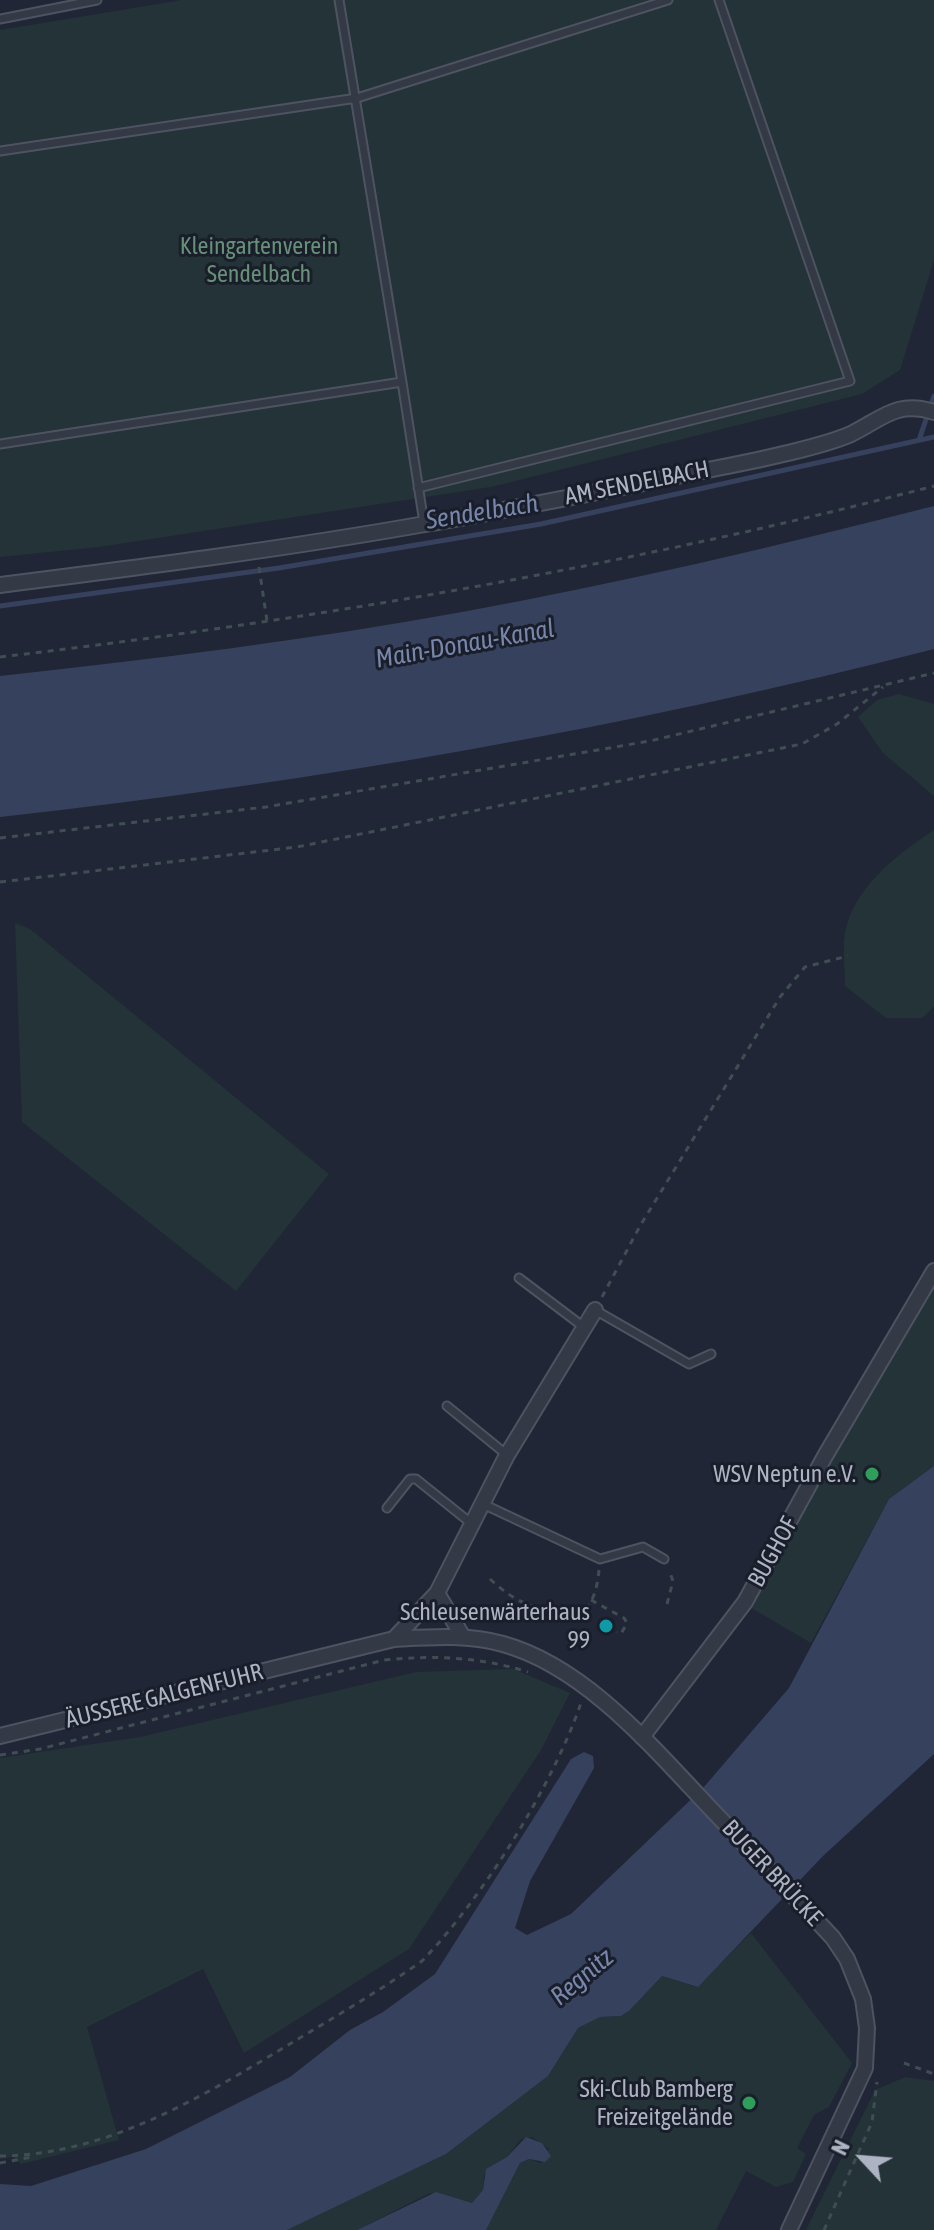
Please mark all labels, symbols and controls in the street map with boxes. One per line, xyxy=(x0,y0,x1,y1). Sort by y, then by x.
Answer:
park label: Kleingartenverein Sendelbach xyxy=(180,232,338,288)
street label: AM SENDELBACH xyxy=(562,455,712,511)
water label: Sendelbach xyxy=(424,488,540,536)
water label: Main-Donau-Kanal xyxy=(373,613,557,675)
place label: WSV Neptun e.V. xyxy=(713,1460,856,1488)
marker: WSV Neptun e.V. xyxy=(863,1465,881,1483)
street label: BUGHOF xyxy=(742,1512,804,1592)
place label: Schleusenwärterhaus 99 xyxy=(400,1598,590,1654)
marker: Schleusenwärterhaus 99 xyxy=(597,1617,615,1635)
street label: ÄUSSERE GALGENFUHR xyxy=(63,1658,265,1734)
street label: BUGER BRÜCKE xyxy=(716,1814,828,1932)
water label: Regnitz xyxy=(544,1942,620,2012)
place label: Ski-Club Bamberg Freizeitgelände xyxy=(579,2075,733,2131)
marker: Ski-Club Bamberg Freizeitgelände xyxy=(740,2094,758,2112)
north arrow xyxy=(822,2118,902,2198)
text: N xyxy=(826,2136,855,2159)

